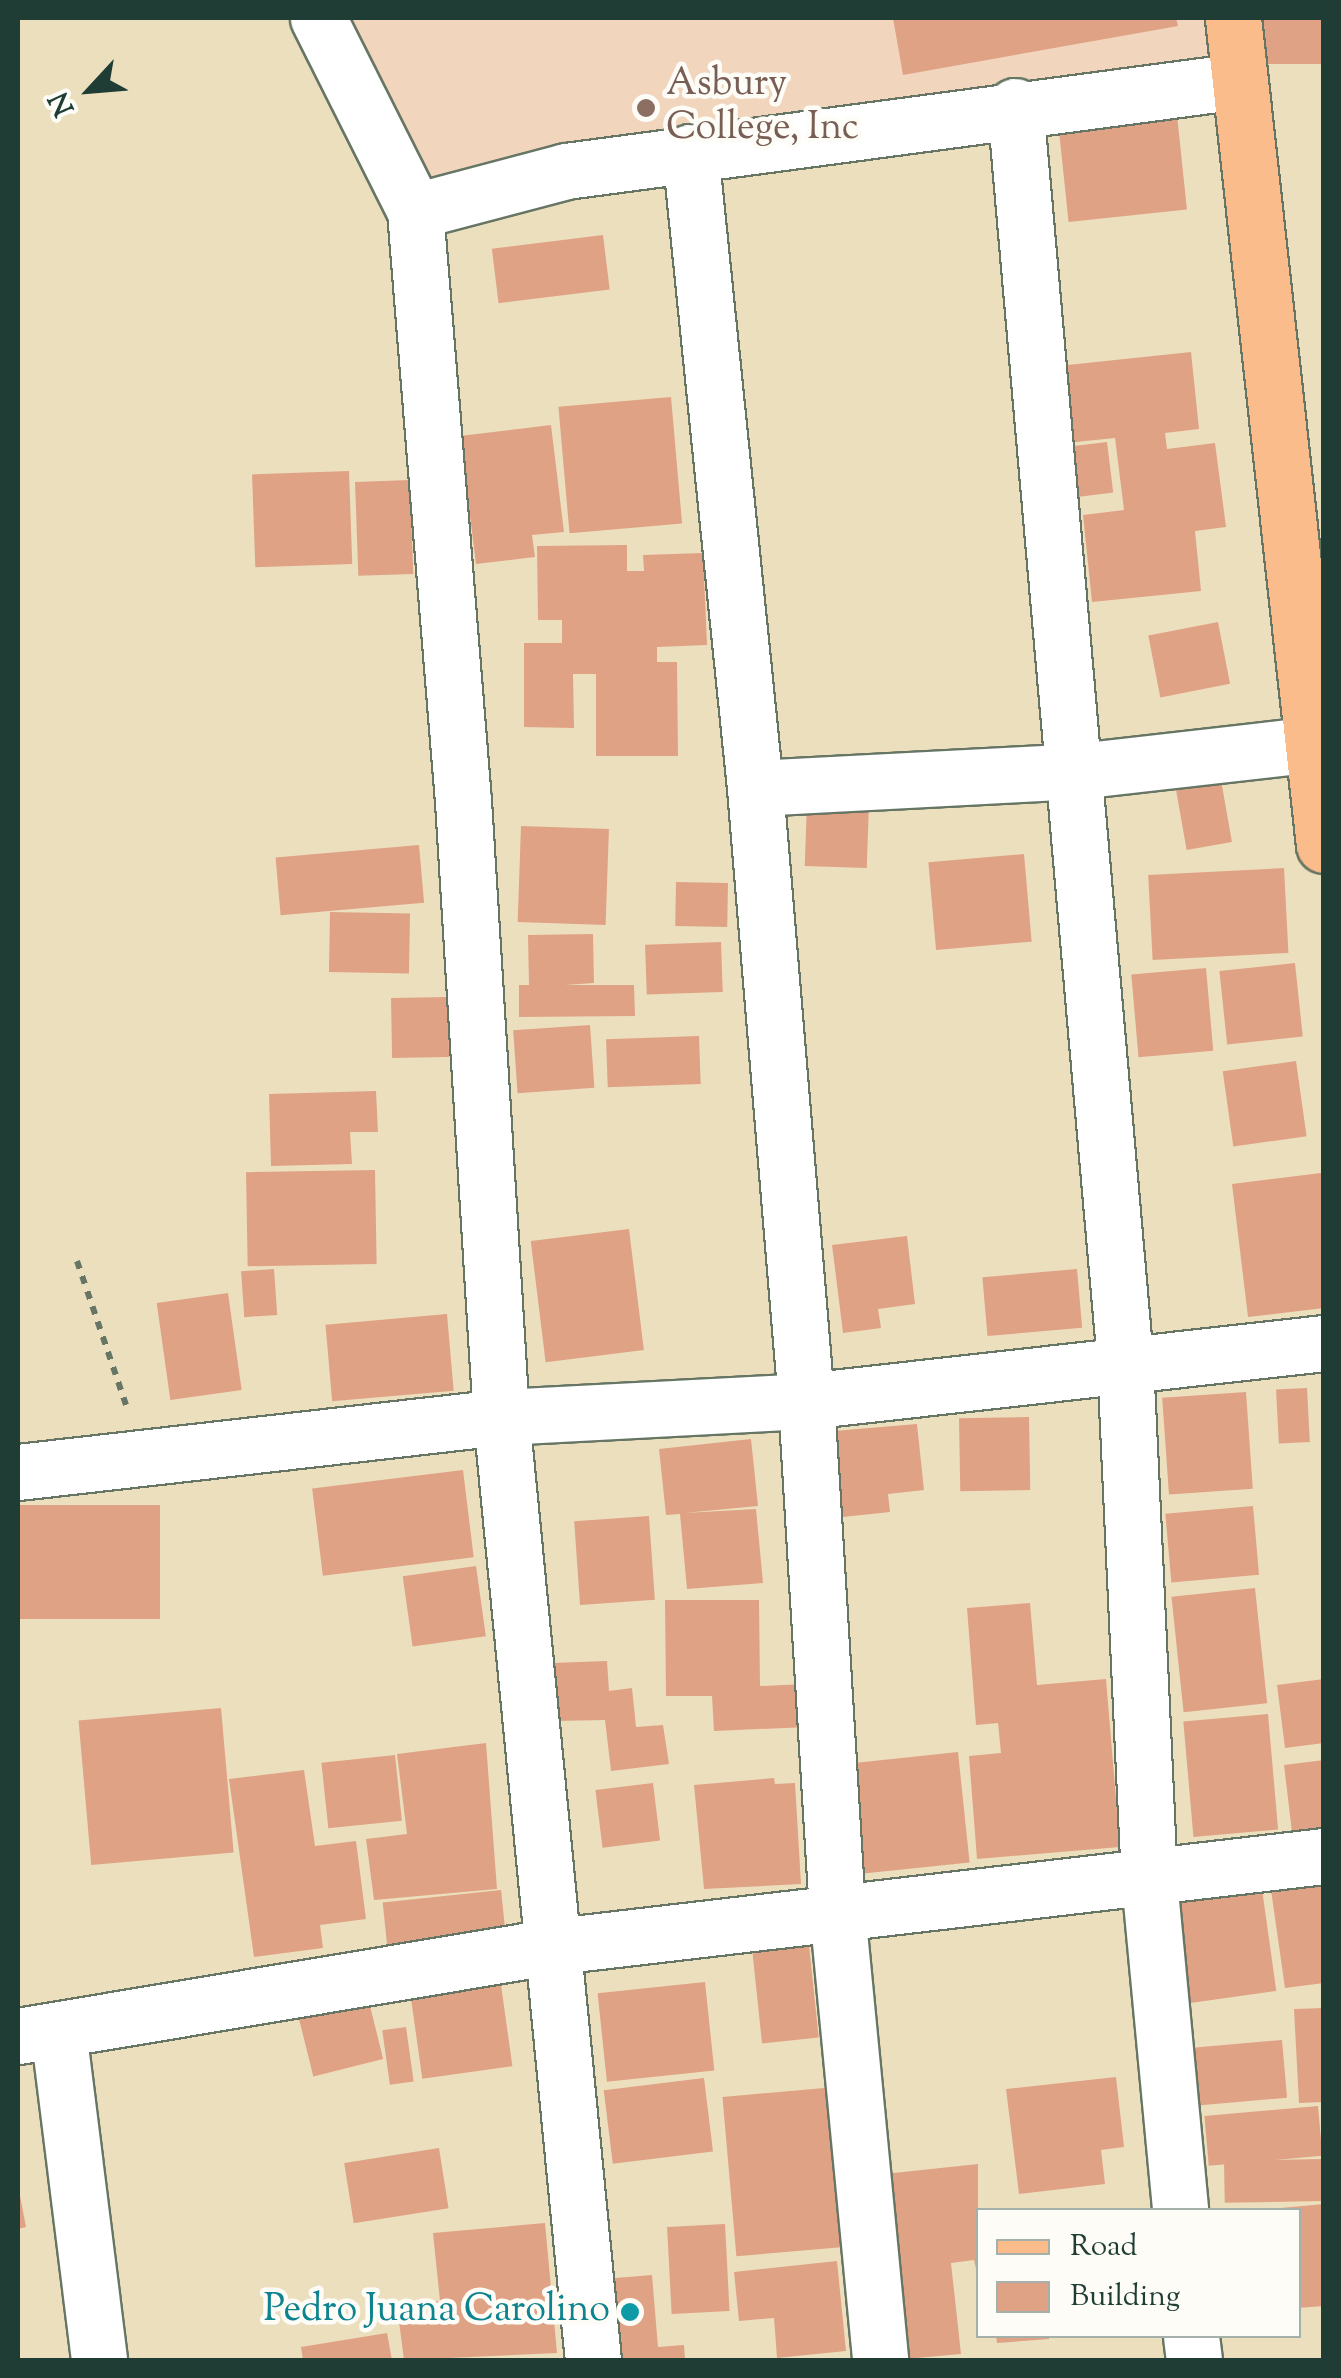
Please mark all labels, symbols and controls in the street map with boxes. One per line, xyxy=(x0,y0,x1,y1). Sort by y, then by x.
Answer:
north arrow xyxy=(40,40,140,140)
place label: Asbury College, Inc xyxy=(666,63,859,152)
text: N xyxy=(40,84,86,122)
marker: Asbury College, Inc xyxy=(635,97,657,119)
legend xyxy=(976,2208,1301,2338)
text: Road xyxy=(1070,2226,1137,2269)
text: Building xyxy=(1070,2276,1180,2319)
place label: Pedro Juana Carolino xyxy=(264,2289,610,2335)
marker: Pedro Juana Carolino xyxy=(619,2301,641,2323)

